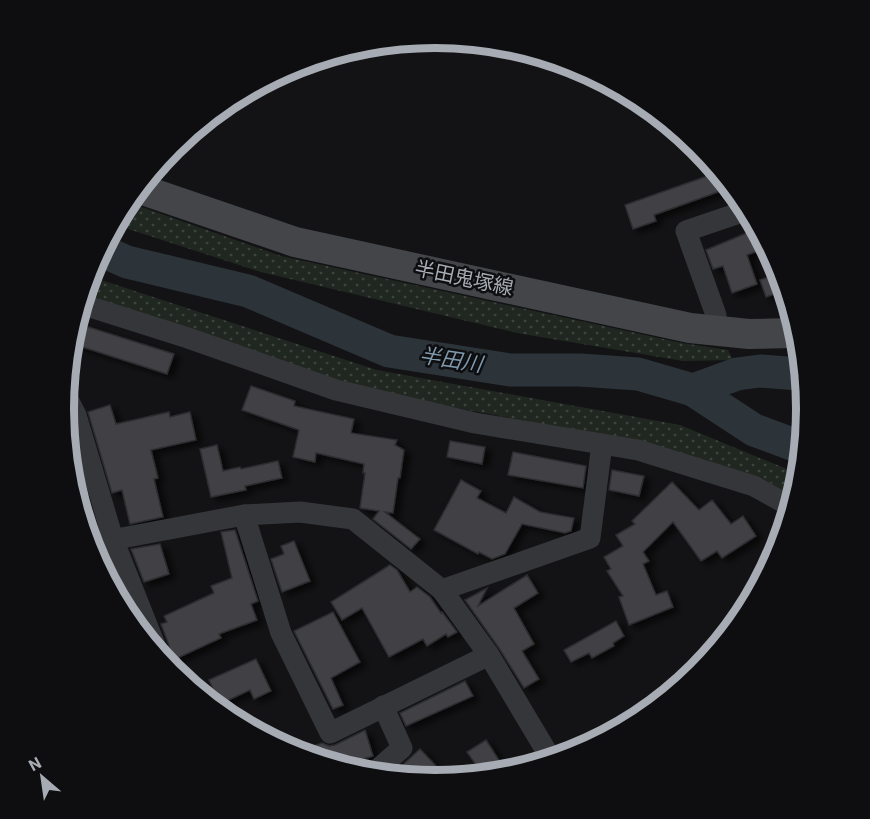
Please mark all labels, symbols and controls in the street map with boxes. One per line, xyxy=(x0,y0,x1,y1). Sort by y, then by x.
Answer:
street label: 半田鬼塚線 xyxy=(413,256,515,300)
water label: 半田川 xyxy=(418,343,486,377)
north arrow xyxy=(12,747,72,807)
text: N xyxy=(25,753,45,775)

